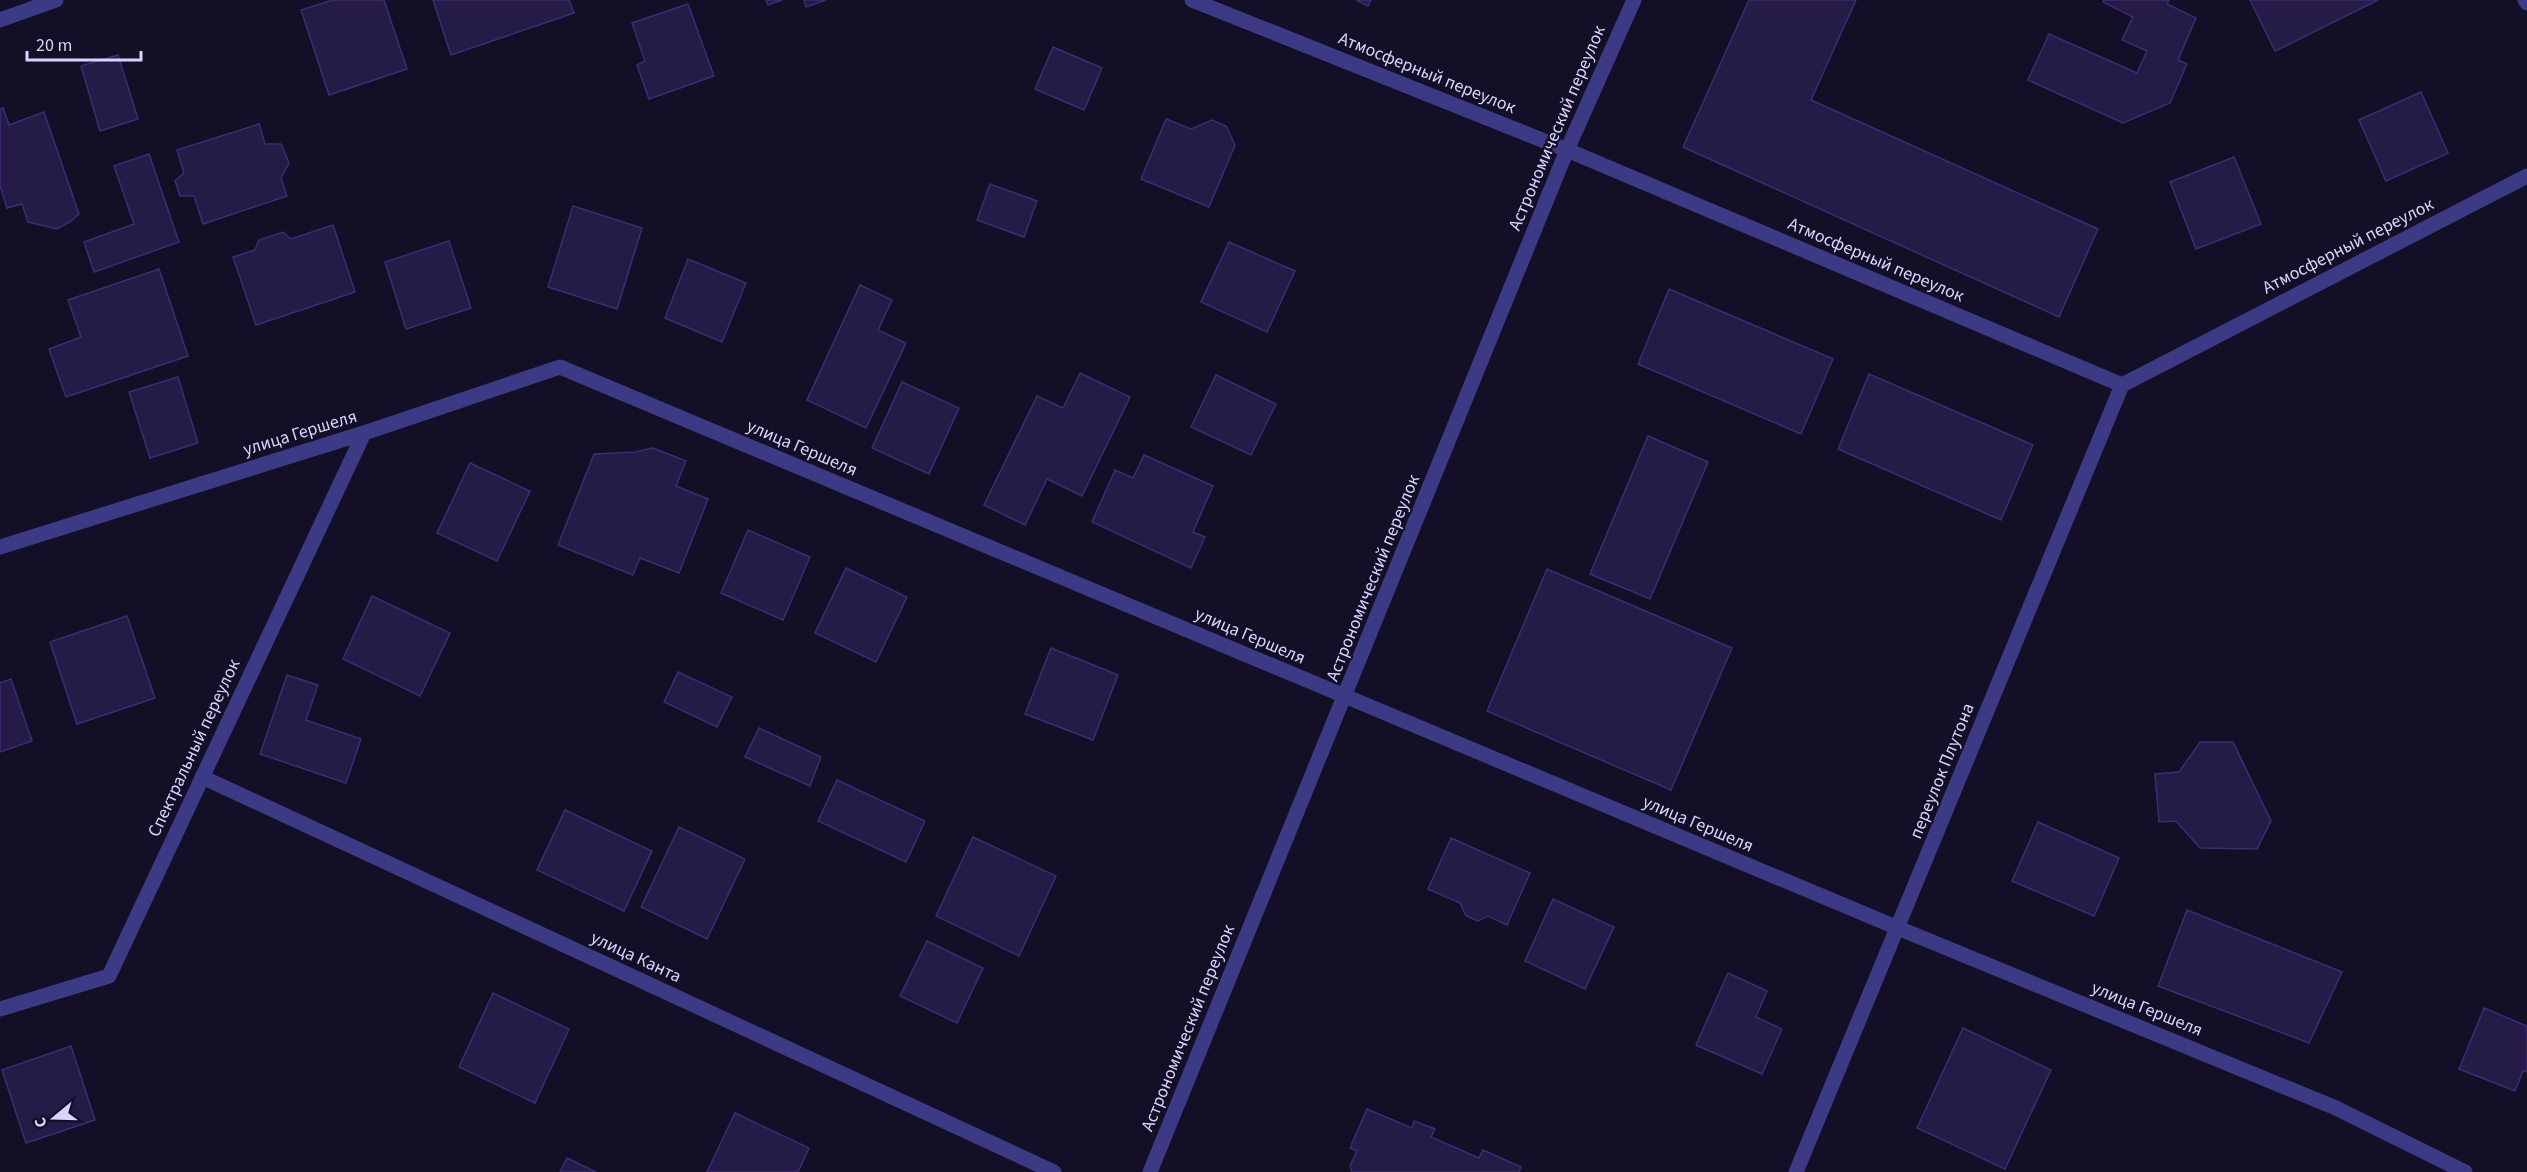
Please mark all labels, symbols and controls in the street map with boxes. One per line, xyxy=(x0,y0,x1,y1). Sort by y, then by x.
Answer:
street label: Астрономический переулок xyxy=(1502,21,1612,235)
scale bar xyxy=(27,24,141,62)
street label: Атмосферный переулок xyxy=(1335,26,1520,120)
text: 20 m xyxy=(36,33,72,58)
street label: Атмосферный переулок xyxy=(2258,192,2438,300)
street label: Атмосферный переулок xyxy=(1784,212,1968,309)
street label: улица Гершеля xyxy=(240,404,360,462)
street label: улица Гершеля xyxy=(743,413,861,483)
street label: Астрономический переулок xyxy=(1320,471,1426,685)
street label: улица Гершеля xyxy=(1191,601,1309,671)
street label: Спектральный переулок xyxy=(142,655,246,841)
street label: переулок Плутона xyxy=(1903,699,1981,843)
street label: улица Гершеля xyxy=(1639,789,1757,859)
street label: Астрономический переулок xyxy=(1135,921,1241,1135)
street label: улица Канта xyxy=(587,925,685,989)
street label: улица Гершеля xyxy=(2088,975,2206,1043)
north arrow xyxy=(24,1088,84,1148)
text: С xyxy=(29,1115,53,1131)

